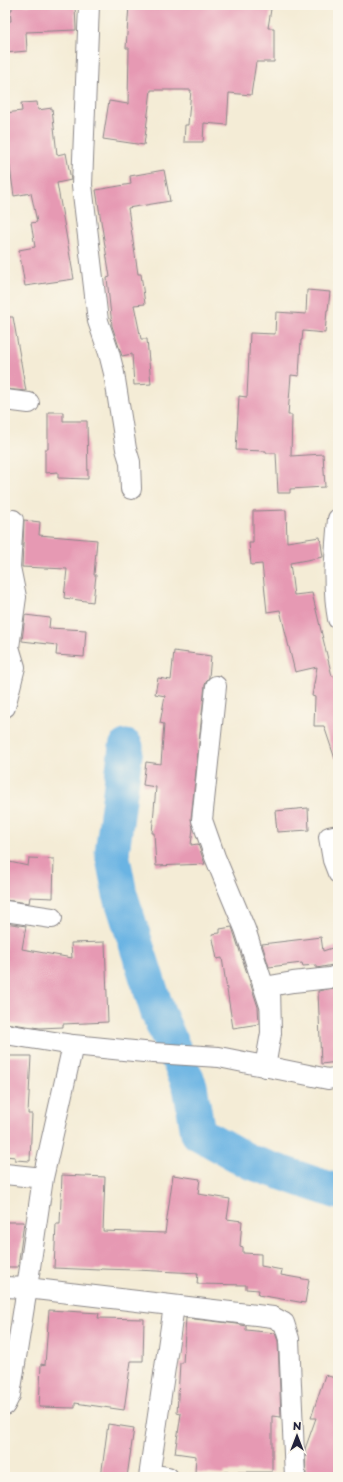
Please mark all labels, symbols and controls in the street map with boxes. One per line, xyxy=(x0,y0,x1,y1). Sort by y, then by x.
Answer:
north arrow xyxy=(277,1416,317,1456)
text: N xyxy=(293,1417,302,1434)

